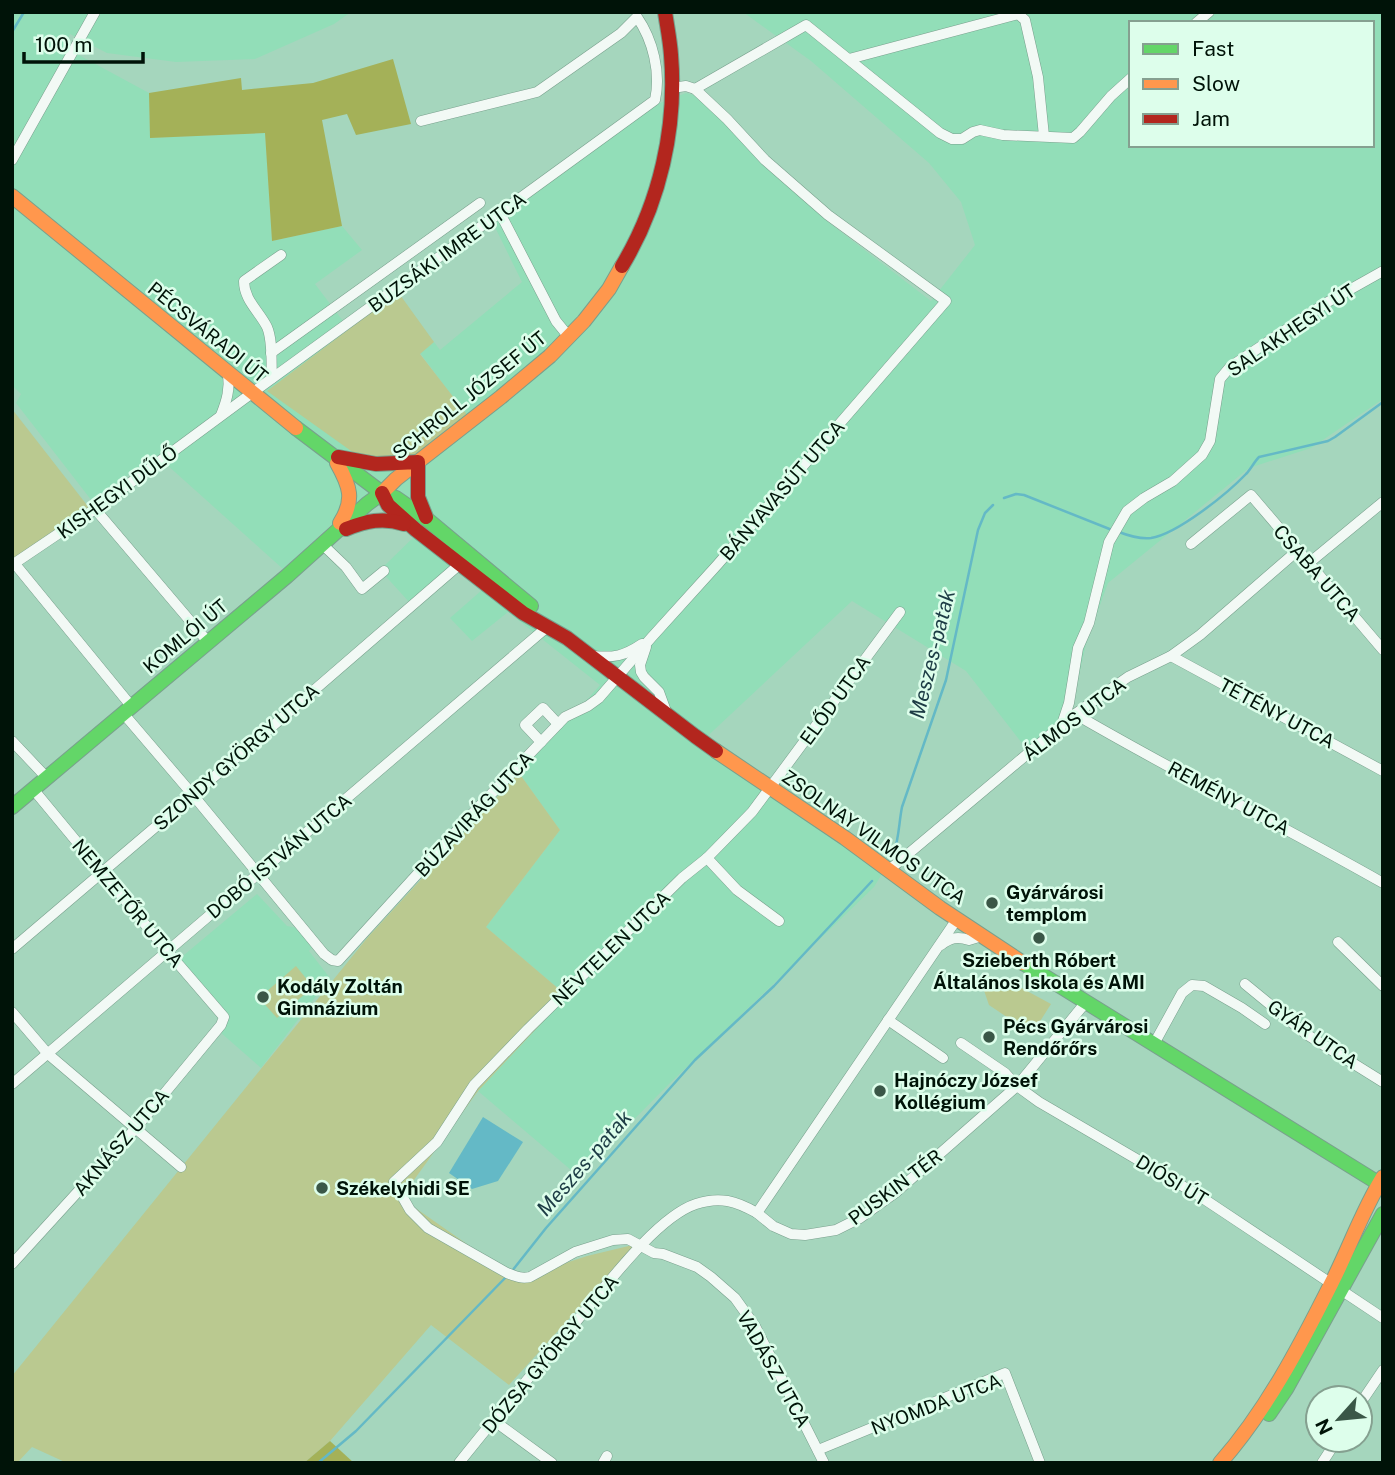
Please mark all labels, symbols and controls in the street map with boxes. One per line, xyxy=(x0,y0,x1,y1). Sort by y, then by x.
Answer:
scale bar xyxy=(24,21,144,65)
legend xyxy=(1129,21,1374,147)
text: 100 m xyxy=(35,32,92,57)
text: Fast xyxy=(1192,36,1234,61)
text: Slow xyxy=(1192,71,1240,96)
text: Jam xyxy=(1192,106,1230,131)
street label: BUZSÁKI IMRE UTCA xyxy=(364,187,530,317)
street label: PÉCSVÁRADI ÚT xyxy=(144,277,272,387)
street label: SALAKHEGYI ÚT xyxy=(1223,279,1359,381)
street label: SCHROLL JÓZSEF ÚT xyxy=(388,326,550,464)
street label: BÁNYAVASÚT UTCA xyxy=(715,415,849,565)
street label: KISHEGYI DŰLŐ xyxy=(53,441,181,543)
street label: CSABA UTCA xyxy=(1269,520,1365,626)
water label: Meszes-patak xyxy=(904,586,960,721)
street label: KOMLÓI ÚT xyxy=(139,595,231,677)
street label: ELŐD UTCA xyxy=(795,651,875,749)
street label: ÁLMOS UTCA xyxy=(1018,673,1130,765)
street label: TÉTÉNY UTCA xyxy=(1215,673,1339,753)
street label: SZONDY GYÖRGY UTCA xyxy=(149,679,323,835)
street label: BÚZAVIRÁG UTCA xyxy=(410,747,538,881)
street label: REMÉNY UTCA xyxy=(1164,757,1294,839)
street label: ZSOLNAY VILMOS UTCA xyxy=(778,765,970,909)
street label: DOBÓ ISTVÁN UTCA xyxy=(202,789,356,923)
street label: NEMZETŐR UTCA xyxy=(68,834,188,972)
place label: Gyárvárosi templom xyxy=(1006,881,1104,925)
street label: NÉVTELEN UTCA xyxy=(547,886,675,1010)
marker: Gyárvárosi templom xyxy=(984,895,1000,911)
marker: Szieberth Róbert Általános Iskola és AMI xyxy=(1031,930,1047,946)
place label: Szieberth Róbert Általános Iskola és AMI xyxy=(933,949,1145,993)
place label: Kodály Zoltán Gimnázium xyxy=(277,975,403,1019)
marker: Kodály Zoltán Gimnázium xyxy=(255,989,271,1005)
street label: GYÁR UTCA xyxy=(1264,995,1362,1073)
place label: Pécs Gyárvárosi Rendőrőrs xyxy=(1003,1015,1148,1059)
marker: Pécs Gyárvárosi Rendőrőrs xyxy=(981,1029,997,1045)
place label: Hajnóczy József Kollégium xyxy=(894,1069,1038,1113)
marker: Hajnóczy József Kollégium xyxy=(872,1083,888,1099)
street label: AKNÁSZ UTCA xyxy=(69,1084,173,1200)
water label: Meszes-patak xyxy=(531,1104,637,1221)
street label: PUSKIN TÉR xyxy=(844,1145,946,1229)
street label: DIÓSI ÚT xyxy=(1132,1150,1212,1210)
place label: Székelyhidi SE xyxy=(336,1177,470,1199)
marker: Székelyhidi SE xyxy=(314,1180,330,1196)
street label: DÓZSA GYÖRGY UTCA xyxy=(477,1270,623,1438)
street label: VADÁSZ UTCA xyxy=(733,1307,815,1431)
street label: NYOMDA UTCA xyxy=(868,1369,1004,1439)
north arrow xyxy=(1304,1384,1374,1454)
text: N xyxy=(1311,1415,1337,1438)

